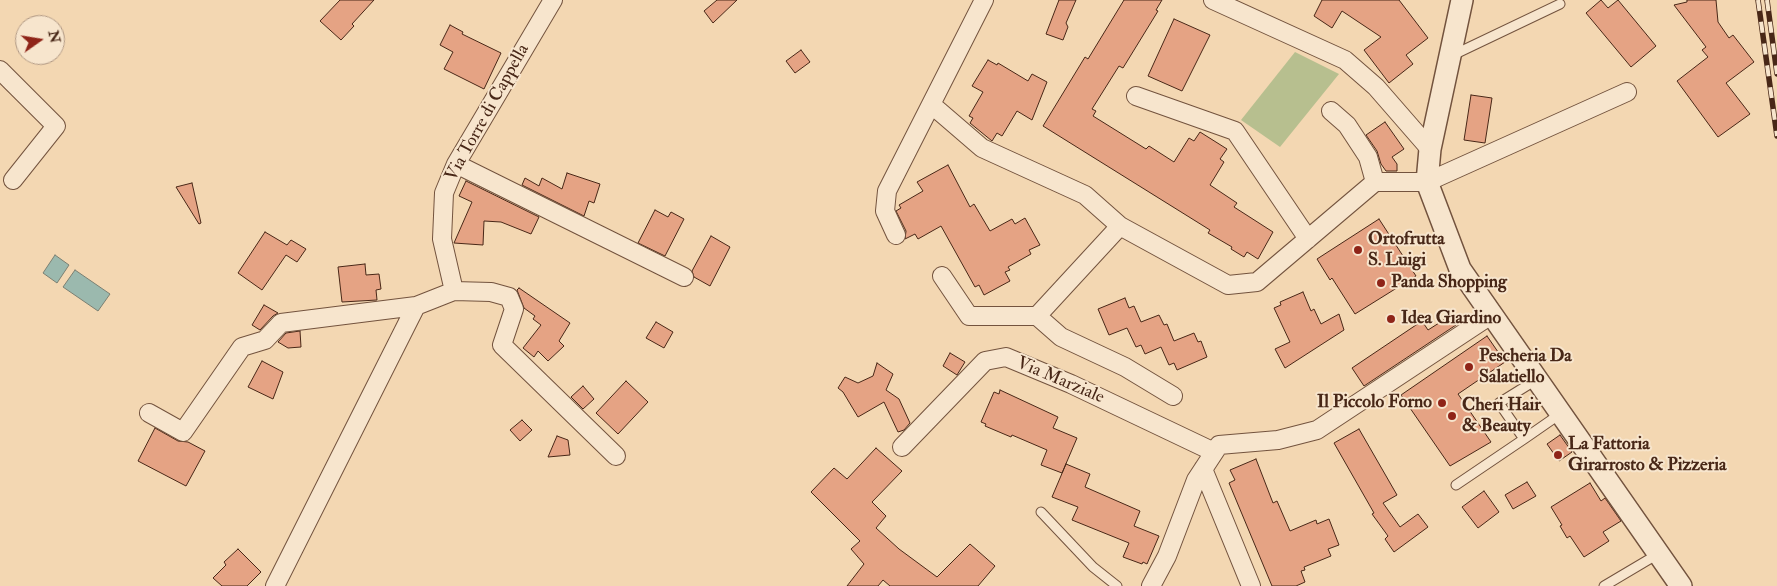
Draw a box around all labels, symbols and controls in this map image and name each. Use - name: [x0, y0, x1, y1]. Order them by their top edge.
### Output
- north arrow: [15, 15, 65, 65]
- text: N: [44, 29, 64, 45]
- street label: Via Torre di Cappella: [441, 41, 535, 185]
- place label: Ortofrutta S. Luigi: [1368, 229, 1445, 272]
- marker: Ortofrutta S. Luigi: [1352, 244, 1364, 256]
- place label: Panda Shopping: [1391, 272, 1507, 294]
- marker: Panda Shopping: [1375, 277, 1387, 289]
- place label: Idea Giardino: [1401, 308, 1501, 330]
- marker: Idea Giardino: [1385, 313, 1397, 325]
- place label: Pescheria Da Salatiello: [1479, 346, 1572, 388]
- street label: Via Marziale: [1013, 353, 1107, 409]
- marker: Pescheria Da Salatiello: [1463, 361, 1475, 373]
- place label: Il Piccolo Forno: [1317, 392, 1432, 414]
- place label: Cheri Hair & Beauty: [1462, 395, 1541, 438]
- marker: Il Piccolo Forno: [1436, 397, 1448, 409]
- marker: Cheri Hair & Beauty: [1446, 410, 1458, 422]
- place label: La Fattoria Girarrosto & Pizzeria: [1568, 434, 1726, 476]
- marker: La Fattoria Girarrosto & Pizzeria: [1552, 449, 1564, 461]

